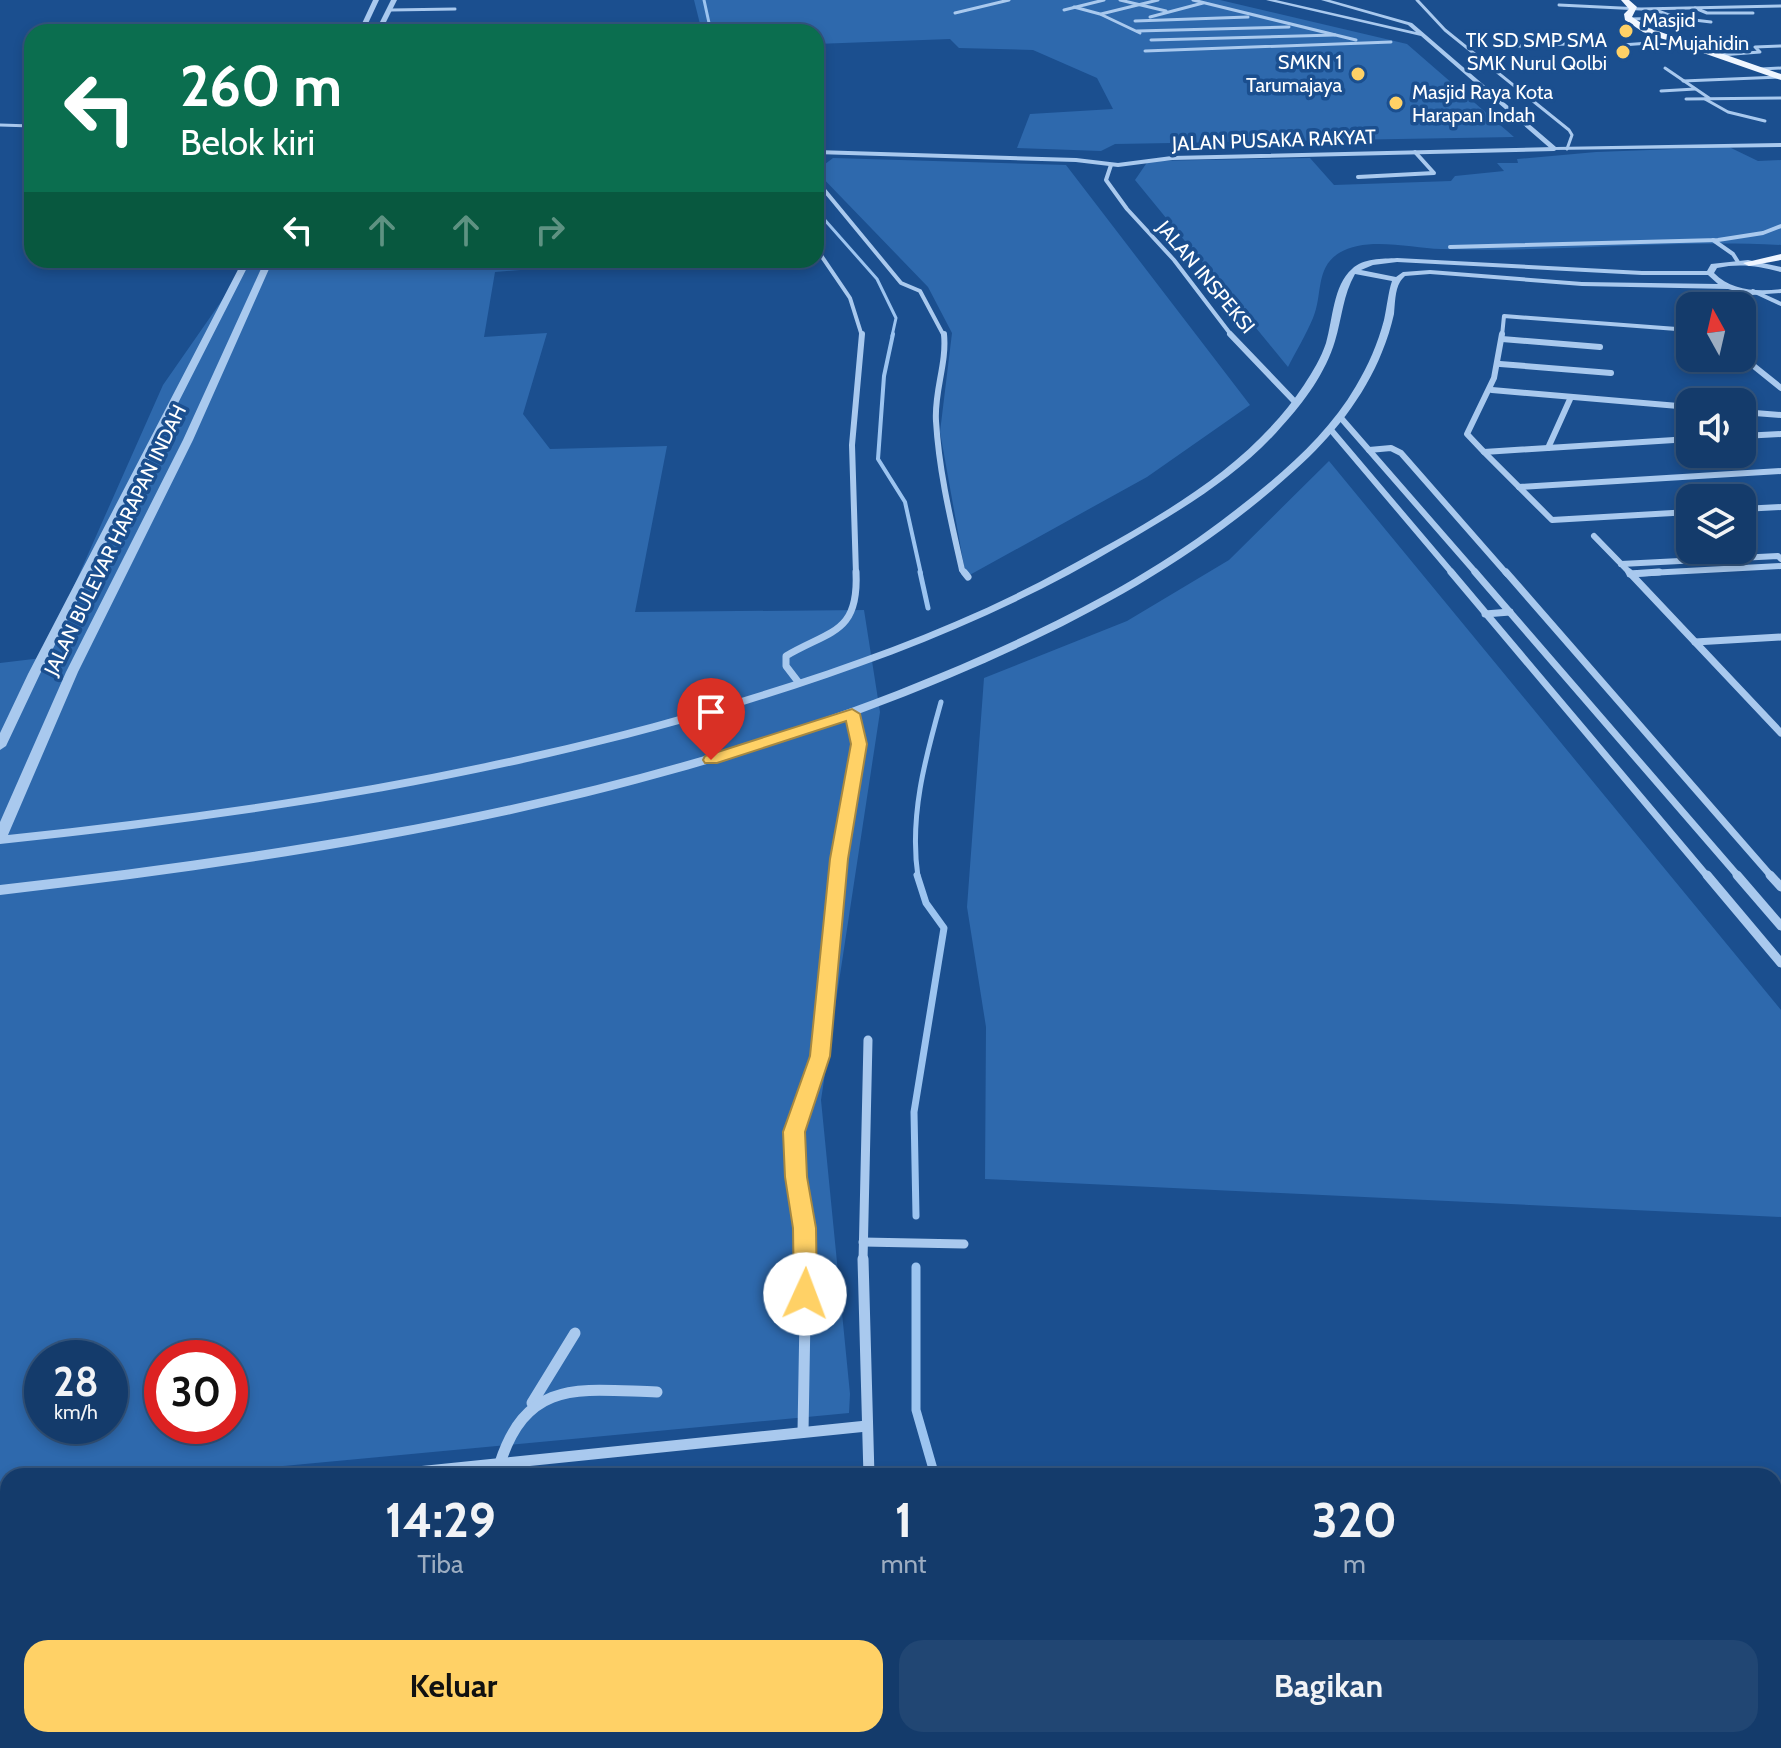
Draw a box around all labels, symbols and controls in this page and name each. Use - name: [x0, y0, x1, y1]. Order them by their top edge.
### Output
- place label: Masjid Al-Mujahidin: [1642, 8, 1749, 55]
- marker: Masjid Al-Mujahidin: [1617, 22, 1635, 40]
- place label: TK SD SMP SMA SMK Nurul Qolbi: [1466, 28, 1608, 75]
- marker: TK SD SMP SMA SMK Nurul Qolbi: [1614, 43, 1632, 61]
- place label: SMKN 1 Tarumajaya: [1246, 50, 1342, 97]
- text: 260 m: [180, 52, 342, 120]
- icon: left: [48, 56, 152, 160]
- marker: SMKN 1 Tarumajaya: [1349, 65, 1367, 83]
- place label: Masjid Raya Kota Harapan Indah: [1412, 80, 1554, 127]
- marker: Masjid Raya Kota Harapan Indah: [1387, 94, 1405, 112]
- text: Belok kiri: [180, 120, 315, 164]
- street label: JALAN PUSAKA RAKYAT: [1171, 124, 1377, 156]
- icon: left: [276, 208, 320, 252]
- icon: ahead: [360, 208, 404, 252]
- icon: ahead: [444, 208, 488, 252]
- icon: right: [528, 208, 572, 252]
- street label: JALAN INSPEKSI: [1151, 215, 1260, 338]
- north arrow: [1676, 292, 1756, 372]
- map controls: [1676, 292, 1756, 564]
- button: sound: [1676, 388, 1756, 468]
- street label: JALAN BULEVAR HARAPAN INDAH: [38, 401, 191, 680]
- button: layers: [1676, 484, 1756, 564]
- pin: [677, 678, 745, 760]
- icon: arrive: [689, 690, 733, 734]
- position arrow: [763, 1252, 847, 1336]
- speed limit sign: 30: [144, 1340, 248, 1444]
- text: 28: [53, 1357, 99, 1406]
- text: km/h: [54, 1400, 98, 1424]
- text: 14:29: [385, 1491, 496, 1549]
- text: 1: [895, 1491, 913, 1549]
- text: 320: [1312, 1491, 1397, 1549]
- text: Tiba: [417, 1548, 463, 1580]
- text: mnt: [881, 1548, 927, 1580]
- text: m: [1343, 1548, 1366, 1580]
- button: Keluar: [24, 1640, 883, 1732]
- button: Bagikan: [899, 1640, 1758, 1732]

